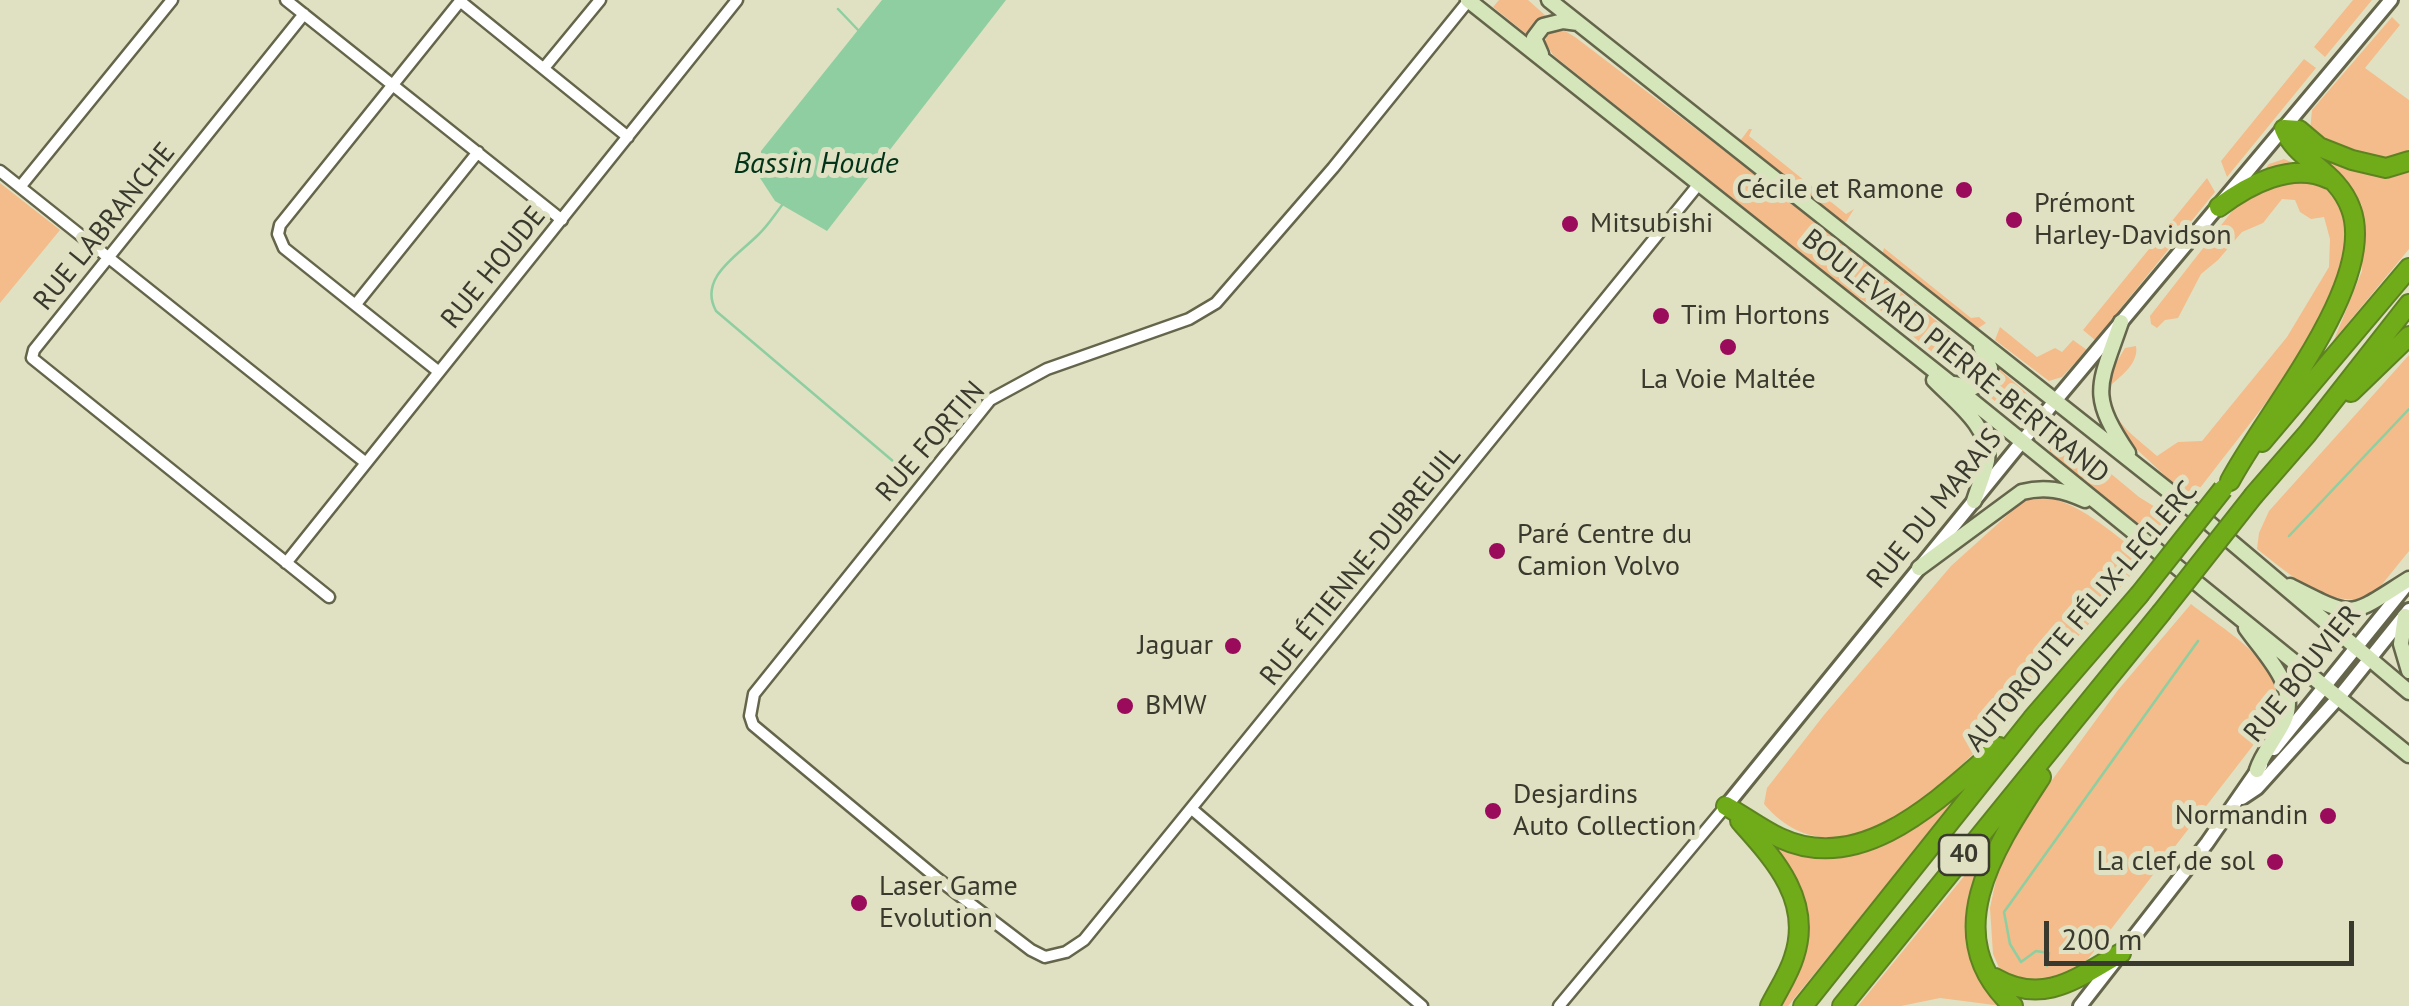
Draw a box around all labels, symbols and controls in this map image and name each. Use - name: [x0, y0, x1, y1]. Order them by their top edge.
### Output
- street label: RUE LABRANCHE: [27, 136, 183, 318]
- water label: Bassin Houde: [733, 146, 899, 182]
- place label: Cécile et Ramone: [1736, 173, 1944, 207]
- marker: Cécile et Ramone: [1953, 179, 1975, 201]
- place label: Prémont Harley-Davidson: [2034, 187, 2232, 253]
- street label: RUE HOUDE: [435, 200, 553, 336]
- place label: Mitsubishi: [1590, 207, 1713, 241]
- marker: Prémont Harley-Davidson: [2003, 209, 2025, 231]
- marker: Mitsubishi: [1559, 213, 1581, 235]
- street label: BOULEVARD PIERRE-BERTRAND: [1795, 223, 2115, 491]
- place label: Tim Hortons: [1681, 299, 1830, 333]
- marker: Tim Hortons: [1650, 305, 1672, 327]
- marker: La Voie Maltée: [1717, 336, 1739, 358]
- place label: La Voie Maltée: [1640, 363, 1816, 397]
- street label: RUE FORTIN: [870, 375, 992, 509]
- street label: RUE DU MARAIS: [1860, 423, 2010, 595]
- street label: RUE ÉTIENNE-DUBREUIL: [1254, 439, 1468, 693]
- street label: AUTOROUTE FÉLIX-LECLERC: [1959, 475, 2205, 759]
- place label: Paré Centre du Camion Volvo: [1517, 518, 1692, 584]
- marker: Paré Centre du Camion Volvo: [1486, 540, 1508, 562]
- street label: RUE BOUVIER: [2237, 599, 2369, 749]
- place label: Jaguar: [1137, 629, 1213, 663]
- marker: Jaguar: [1222, 635, 1244, 657]
- place label: BMW: [1145, 689, 1207, 723]
- marker: BMW: [1114, 695, 1136, 717]
- place label: Desjardins Auto Collection: [1513, 778, 1696, 844]
- place label: Normandin: [2175, 799, 2308, 833]
- marker: Desjardins Auto Collection: [1482, 800, 1504, 822]
- marker: Normandin: [2317, 805, 2339, 827]
- road number: 40: [1939, 835, 1989, 875]
- place label: La clef de sol: [2097, 845, 2255, 879]
- marker: La clef de sol: [2264, 851, 2286, 873]
- place label: Laser Game Evolution: [879, 870, 1018, 936]
- marker: Laser Game Evolution: [848, 892, 870, 914]
- scale bar: [2049, 901, 2359, 963]
- text: 200 m: [2061, 919, 2142, 958]

